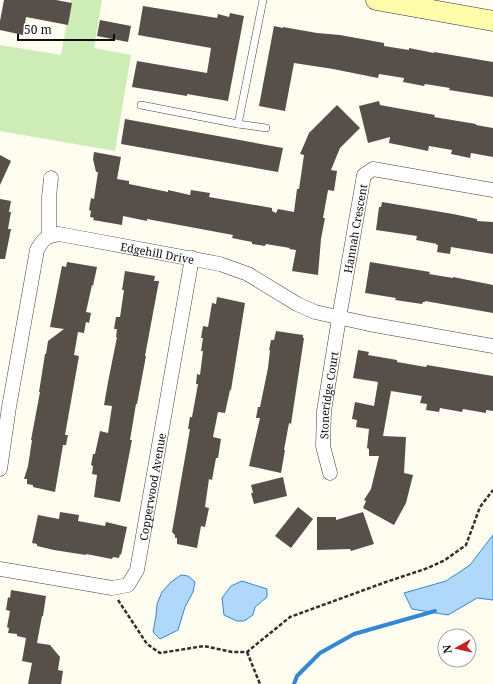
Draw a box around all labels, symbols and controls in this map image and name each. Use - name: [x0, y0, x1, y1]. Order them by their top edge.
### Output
- scale bar: [18, 16, 114, 42]
- text: 50 m: [24, 21, 52, 38]
- street label: Hannah Crescent: [339, 183, 370, 274]
- street label: Edgehill Drive: [119, 238, 196, 267]
- street label: Stoneridge Court: [316, 350, 341, 439]
- street label: Copperwood Avenue: [135, 432, 169, 542]
- north arrow: [437, 628, 477, 668]
- text: N: [439, 644, 455, 655]

